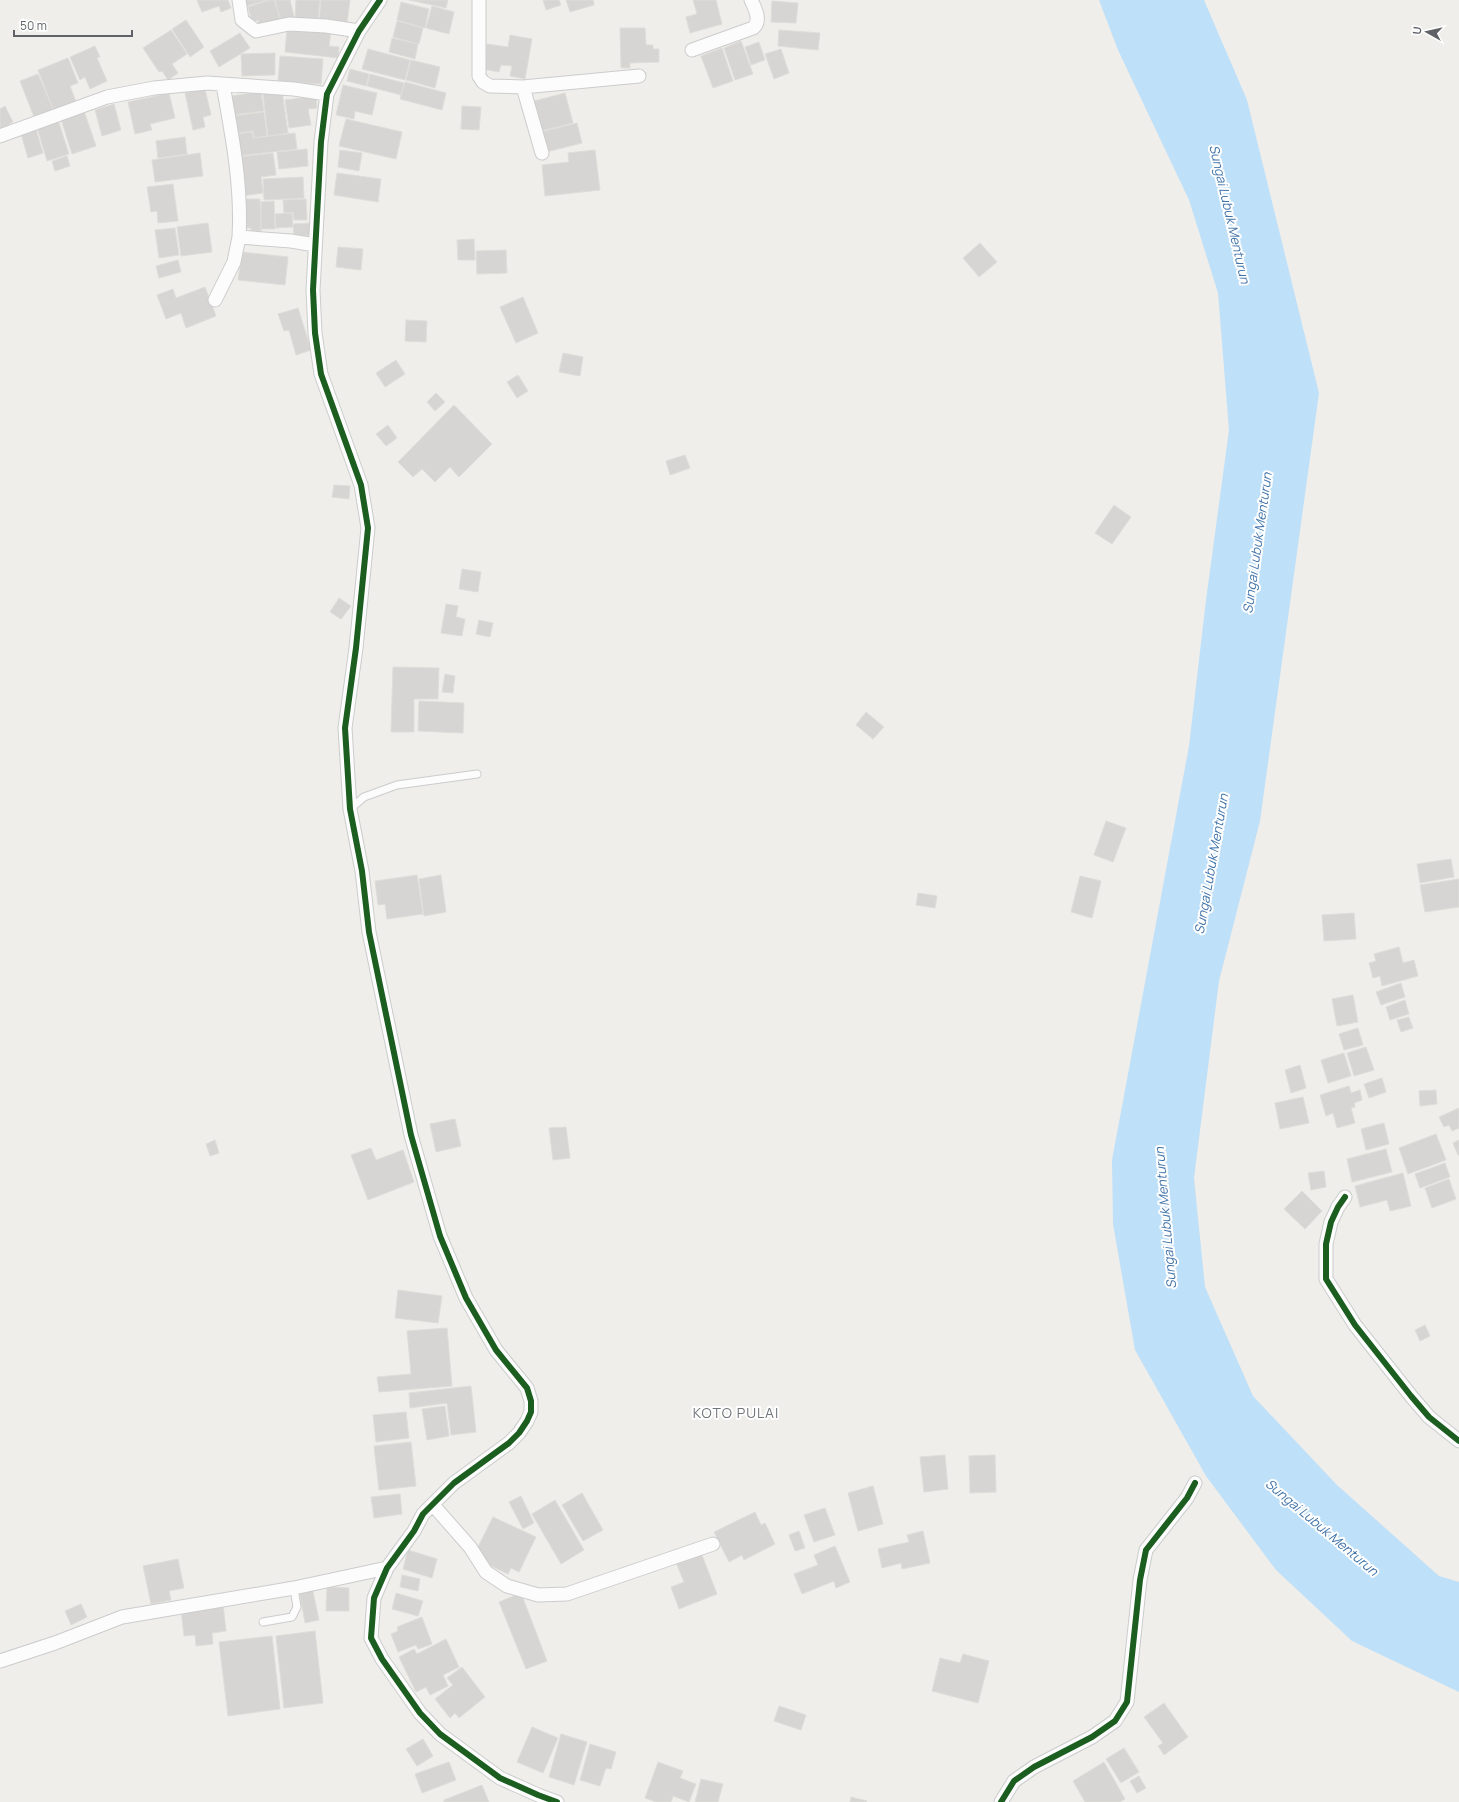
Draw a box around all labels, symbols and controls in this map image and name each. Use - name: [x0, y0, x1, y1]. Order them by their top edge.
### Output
- scale bar: [14, 12, 132, 38]
- north arrow: [1407, 12, 1447, 52]
- text: 50 m: [20, 17, 47, 34]
- text: U: [1409, 25, 1425, 36]
- water label: Sungai Lubuk Menturun: [1205, 143, 1255, 286]
- water label: Sungai Lubuk Menturun: [1238, 470, 1276, 615]
- water label: Sungai Lubuk Menturun: [1190, 791, 1232, 935]
- water label: Sungai Lubuk Menturun: [1150, 1145, 1180, 1289]
- district label: KOTO PULAI: [693, 1403, 779, 1422]
- water label: Sungai Lubuk Menturun: [1262, 1474, 1383, 1580]

